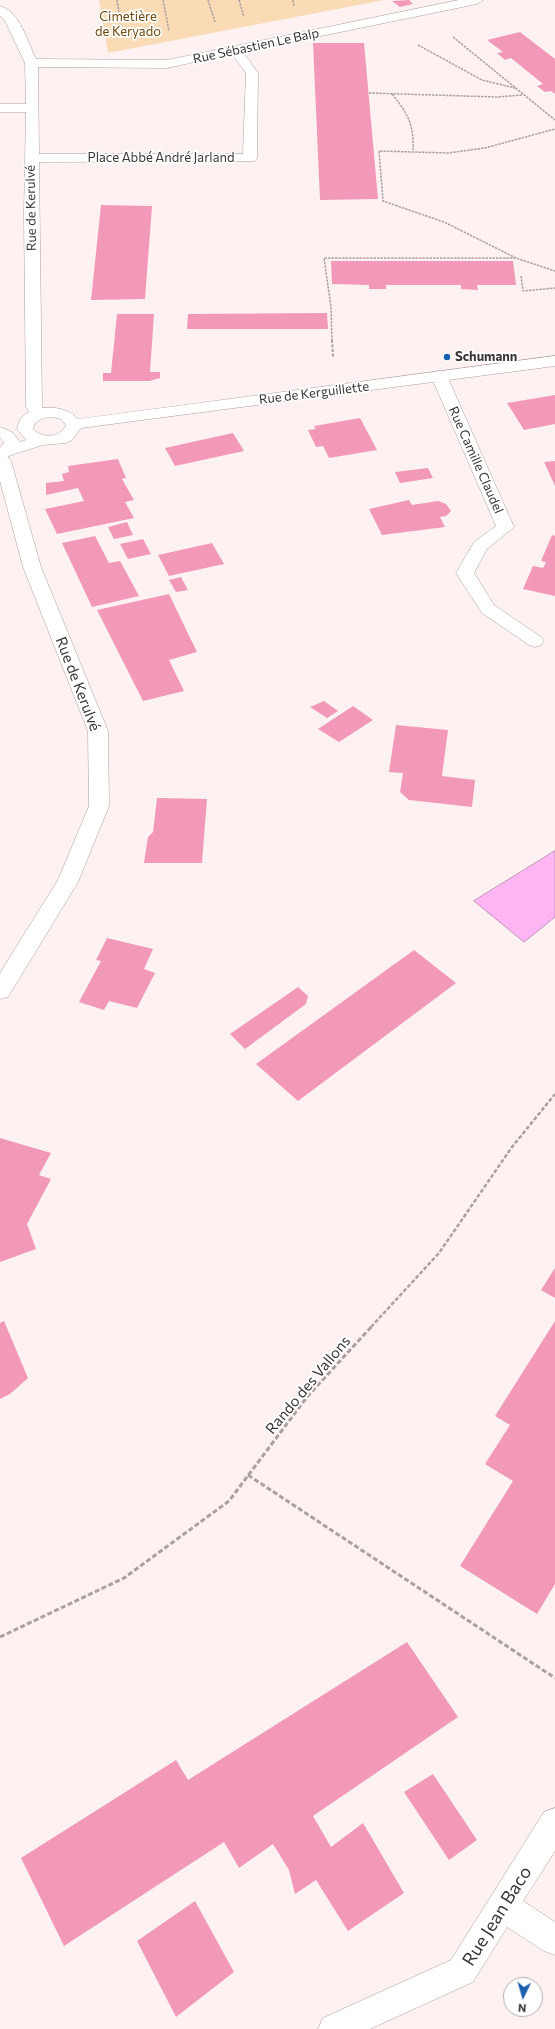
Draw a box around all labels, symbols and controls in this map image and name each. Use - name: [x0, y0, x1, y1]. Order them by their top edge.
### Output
- park label: Cimetière de Keryado: [95, 9, 161, 40]
- street label: Rue Sébastien Le Balp: [192, 25, 320, 67]
- street label: Place Abbé André Jarland: [88, 150, 234, 166]
- street label: Rue de Kerulvé: [22, 165, 40, 251]
- place label: Schumann: [455, 349, 517, 365]
- marker: Schumann: [442, 352, 452, 362]
- street label: Rue de Kerguillette: [258, 379, 370, 407]
- street label: Rue Camille Claudel: [445, 404, 507, 516]
- street label: Rue de Kerulvé: [52, 634, 104, 734]
- street label: Rando des Vallons: [262, 1332, 354, 1438]
- street label: Rue Jean Baco: [458, 1862, 536, 1970]
- north arrow: [503, 1977, 543, 2017]
- text: N: [517, 2002, 527, 2015]

